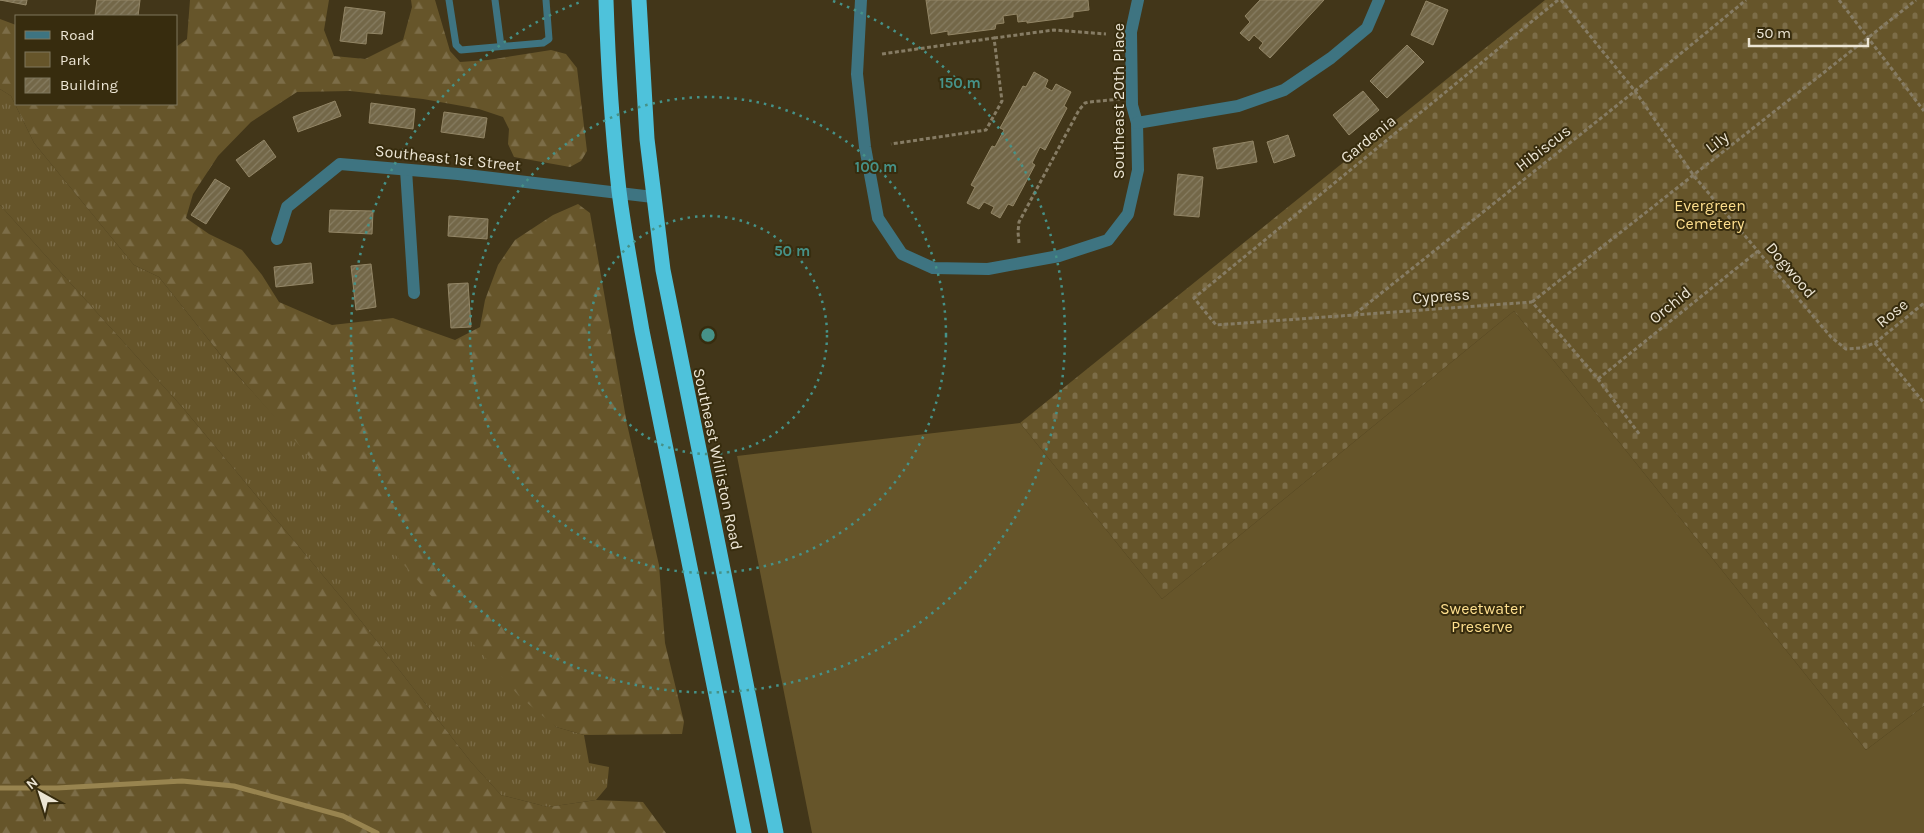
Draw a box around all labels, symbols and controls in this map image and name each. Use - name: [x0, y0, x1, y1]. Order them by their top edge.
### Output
- legend: [15, 15, 178, 105]
- scale bar: [1749, 15, 1868, 47]
- street label: Southeast 20th Place: [1109, 23, 1128, 179]
- text: 50 m: [1756, 24, 1791, 42]
- text: Road: [60, 26, 95, 44]
- text: Park: [60, 51, 90, 69]
- text: 150 m: [939, 74, 981, 92]
- text: Building: [60, 76, 118, 94]
- street label: Gardenia: [1336, 111, 1400, 167]
- street label: Hibiscus: [1512, 121, 1574, 175]
- street label: Lily: [1702, 127, 1733, 157]
- street label: Southeast 1st Street: [374, 141, 522, 175]
- text: 100 m: [855, 158, 897, 176]
- park label: Evergreen Cemetery: [1674, 196, 1746, 233]
- street label: Dogwood: [1762, 238, 1820, 302]
- text: 50 m: [774, 242, 810, 260]
- street label: Orchid: [1645, 282, 1695, 328]
- street label: Cypress: [1412, 285, 1470, 307]
- street label: Rose: [1872, 295, 1912, 331]
- centre of rings: [699, 326, 717, 344]
- street label: Southeast Williston Road: [689, 366, 747, 552]
- park label: Sweetwater Preserve: [1440, 599, 1524, 636]
- north arrow: [15, 768, 65, 818]
- text: N: [23, 774, 41, 793]

